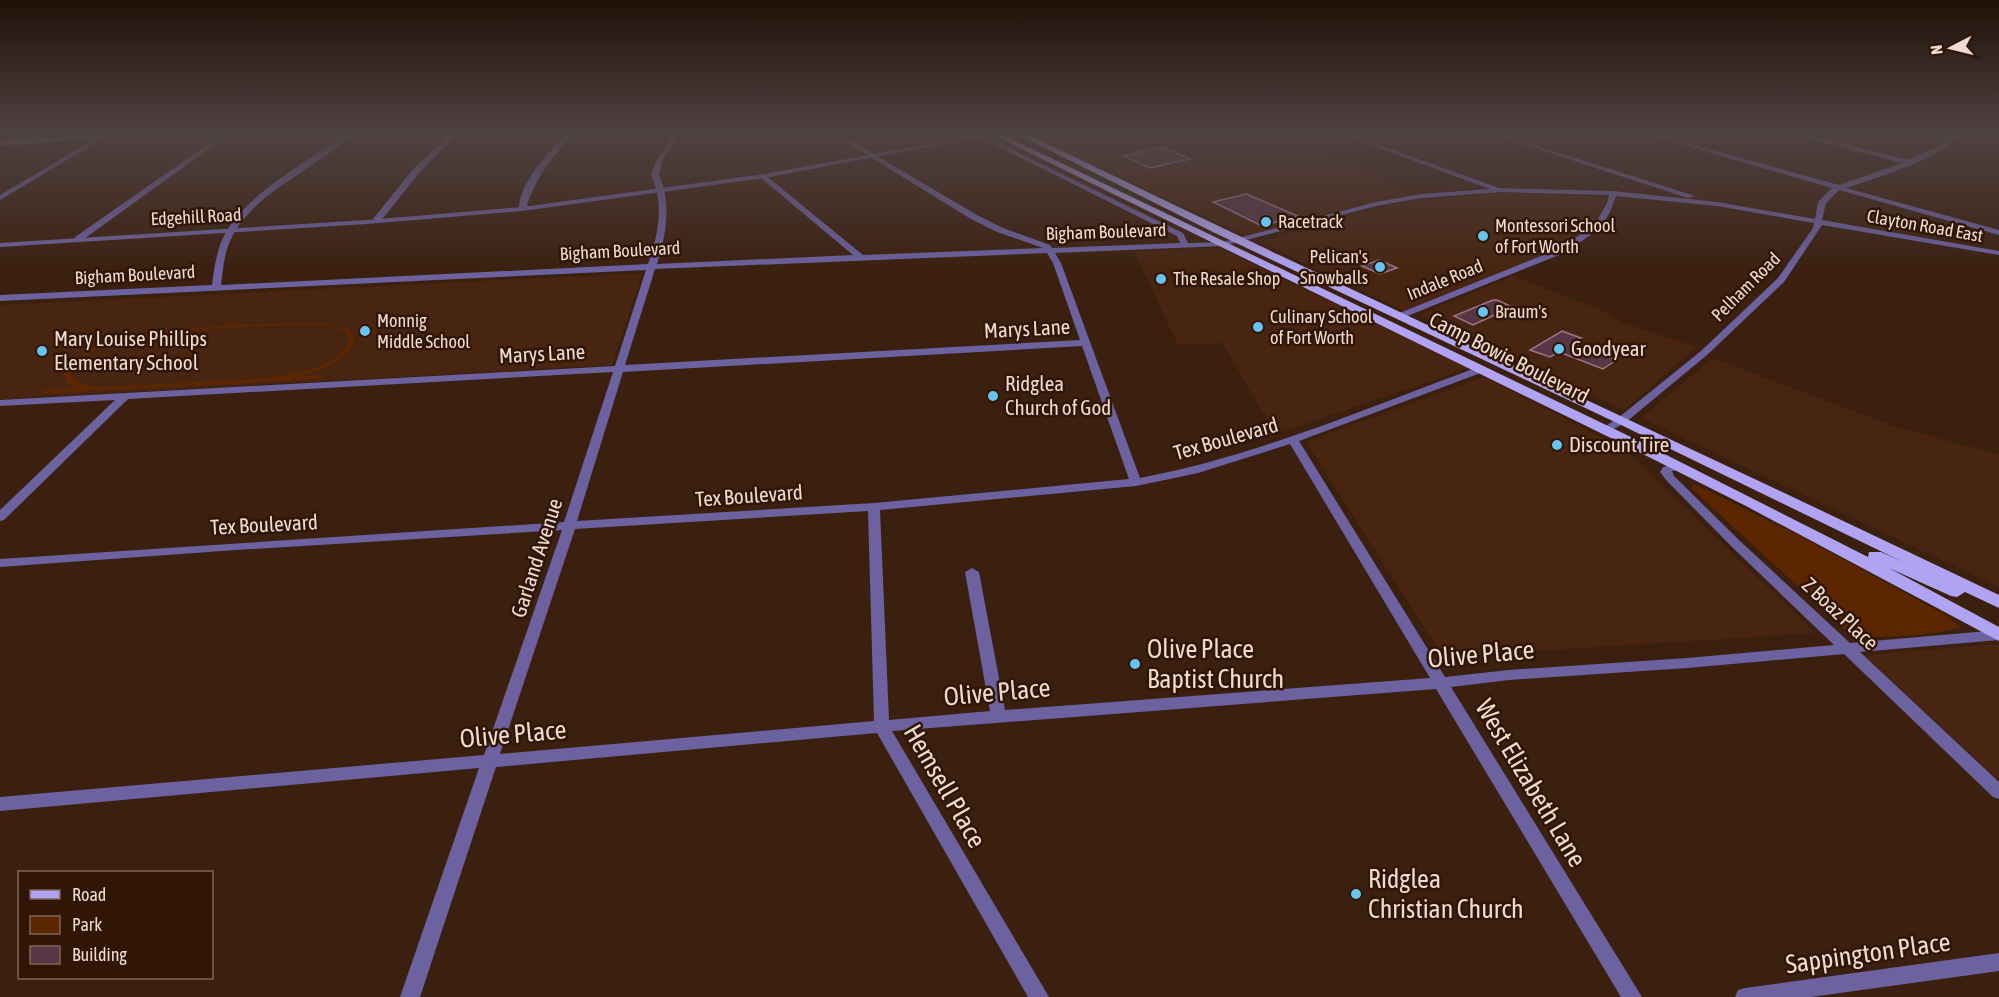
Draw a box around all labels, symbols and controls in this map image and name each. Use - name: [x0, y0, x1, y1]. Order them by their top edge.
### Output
- north arrow: [1921, 18, 1981, 78]
- text: N: [1927, 44, 1946, 56]
- street label: Edgehill Road: [150, 204, 242, 229]
- street label: Clayton Road East: [1865, 205, 1985, 246]
- place label: Racetrack: [1278, 211, 1343, 232]
- marker: Racetrack: [1259, 215, 1273, 229]
- place label: Montessori School of Fort Worth: [1495, 215, 1615, 257]
- street label: Bigham Boulevard: [1045, 219, 1167, 244]
- marker: Montessori School of Fort Worth: [1476, 229, 1490, 243]
- street label: Bigham Boulevard: [559, 237, 681, 264]
- place label: Pelican's Snowballs: [1300, 246, 1368, 288]
- street label: Pelham Road: [1707, 248, 1784, 325]
- street label: Indale Road: [1404, 255, 1486, 304]
- marker: Pelican's Snowballs: [1373, 260, 1387, 274]
- street label: Bigham Boulevard: [74, 261, 196, 288]
- place label: The Resale Shop: [1173, 268, 1280, 289]
- marker: The Resale Shop: [1154, 272, 1168, 286]
- place label: Braum's: [1495, 301, 1547, 322]
- marker: Braum's: [1476, 305, 1490, 319]
- place label: Culinary School of Fort Worth: [1270, 306, 1373, 348]
- street label: Camp Bowie Boulevard: [1426, 307, 1593, 408]
- place label: Monnig Middle School: [377, 310, 470, 352]
- street label: Marys Lane: [983, 314, 1071, 342]
- marker: Culinary School of Fort Worth: [1251, 320, 1265, 334]
- marker: Monnig Middle School: [358, 324, 372, 338]
- place label: Mary Louise Phillips Elementary School: [54, 326, 207, 374]
- place label: Goodyear: [1571, 336, 1647, 360]
- street label: Marys Lane: [498, 339, 586, 367]
- marker: Goodyear: [1552, 342, 1566, 356]
- marker: Mary Louise Phillips Elementary School: [35, 344, 49, 358]
- place label: Ridglea Church of God: [1005, 371, 1111, 419]
- marker: Ridglea Church of God: [986, 389, 1000, 403]
- street label: Tex Boulevard: [1171, 412, 1281, 464]
- place label: Discount Tire: [1569, 432, 1669, 456]
- marker: Discount Tire: [1550, 438, 1564, 452]
- street label: Tex Boulevard: [694, 479, 803, 511]
- street label: Garland Avenue: [506, 495, 567, 620]
- street label: Tex Boulevard: [210, 509, 318, 539]
- street label: Z Boaz Place: [1798, 572, 1884, 655]
- place label: Olive Place Baptist Church: [1147, 634, 1284, 694]
- street label: Olive Place: [1426, 634, 1536, 674]
- marker: Olive Place Baptist Church: [1128, 657, 1142, 671]
- street label: Olive Place: [942, 672, 1052, 712]
- street label: West Elizabeth Lane: [1469, 694, 1593, 872]
- street label: Olive Place: [458, 714, 568, 754]
- street label: Hemsell Place: [898, 719, 992, 853]
- place label: Ridglea Christian Church: [1368, 864, 1524, 924]
- legend: [18, 871, 213, 979]
- text: Road: [72, 884, 106, 905]
- marker: Ridglea Christian Church: [1349, 887, 1363, 901]
- text: Park: [72, 914, 102, 935]
- street label: Sappington Place: [1784, 927, 1952, 979]
- text: Building: [72, 944, 127, 965]

